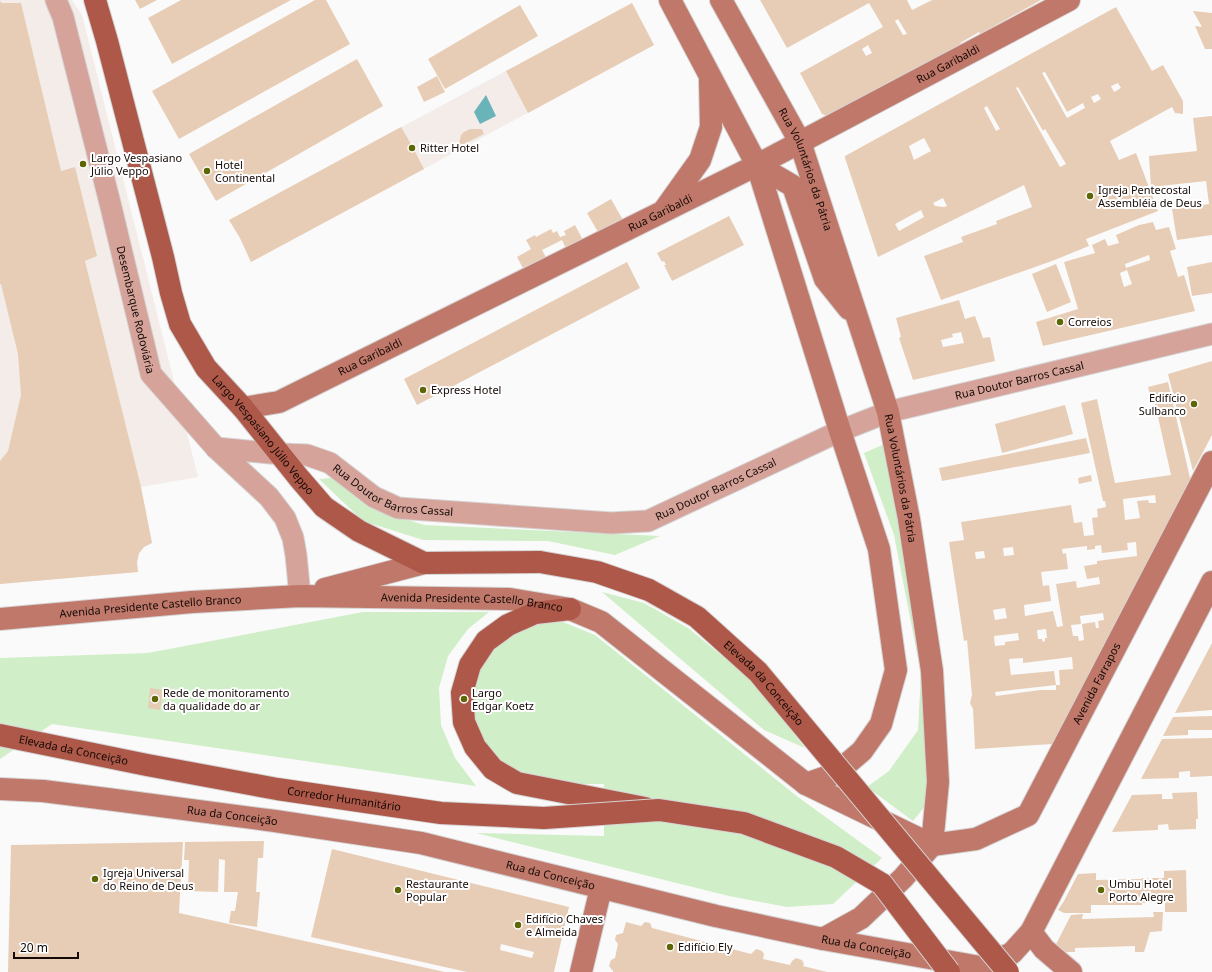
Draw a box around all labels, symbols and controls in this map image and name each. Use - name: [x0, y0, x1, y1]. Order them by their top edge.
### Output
- street label: Rua Garibaldi: [913, 41, 982, 87]
- street label: Rua Voluntários da Pátria: [775, 105, 836, 232]
- place label: Ritter Hotel: [420, 140, 479, 155]
- marker: Ritter Hotel: [407, 143, 417, 153]
- place label: Largo Vespasiano Júlio Veppo: [90, 150, 183, 178]
- place label: Hotel Continental: [215, 157, 275, 185]
- marker: Largo Vespasiano Júlio Veppo: [78, 159, 88, 169]
- marker: Hotel Continental: [202, 166, 212, 176]
- place label: Igreja Pentecostal Assembléia de Deus: [1098, 182, 1202, 210]
- street label: Rua Garibaldi: [625, 190, 695, 235]
- marker: Igreja Pentecostal Assembléia de Deus: [1085, 191, 1095, 201]
- street label: Desembarque Rodoviária: [114, 244, 159, 375]
- place label: Correios: [1068, 314, 1111, 329]
- marker: Correios: [1055, 317, 1065, 327]
- street label: Rua Garibaldi: [335, 334, 404, 379]
- street label: Rua Doutor Barros Cassal: [953, 357, 1085, 403]
- street label: Largo Vespasiano Júlio Veppo: [209, 371, 318, 498]
- place label: Express Hotel: [431, 382, 501, 397]
- marker: Express Hotel: [418, 385, 428, 395]
- place label: Edifício Sulbanco: [1139, 390, 1186, 418]
- marker: Edifício Sulbanco: [1189, 399, 1199, 409]
- street label: Rua Voluntários da Pátria: [882, 413, 920, 544]
- street label: Rua Doutor Barros Cassal: [653, 454, 778, 524]
- street label: Rua Doutor Barros Cassal: [330, 460, 454, 519]
- street label: Avenida Presidente Castello Branco: [381, 589, 564, 615]
- street label: Avenida Presidente Castello Branco: [59, 591, 242, 621]
- street label: Elevada da Conceição: [721, 637, 808, 729]
- street label: Avenida Farrapos: [1069, 640, 1124, 727]
- place label: Rede de monitoramento da qualidade do ar: [163, 685, 290, 713]
- place label: Largo Edgar Koetz: [472, 685, 534, 713]
- marker: Rede de monitoramento da qualidade do ar: [150, 694, 160, 704]
- marker: Largo Edgar Koetz: [459, 694, 469, 704]
- street label: Elevada da Conceição: [18, 731, 130, 768]
- street label: Corredor Humanitário: [286, 783, 402, 814]
- street label: Rua da Conceição: [186, 802, 279, 828]
- street label: Rua da Conceição: [504, 856, 597, 893]
- place label: Igreja Universal do Reino de Deus: [103, 865, 194, 893]
- marker: Igreja Universal do Reino de Deus: [90, 874, 100, 884]
- place label: Restaurante Popular: [406, 876, 469, 904]
- place label: Umbu Hotel Porto Alegre: [1109, 876, 1174, 904]
- marker: Restaurante Popular: [393, 885, 403, 895]
- marker: Umbu Hotel Porto Alegre: [1096, 885, 1106, 895]
- place label: Edifício Chaves e Almeida: [526, 911, 603, 939]
- marker: Edifício Chaves e Almeida: [513, 920, 523, 930]
- street label: Rua da Conceição: [820, 931, 913, 962]
- scale bar: [14, 934, 78, 960]
- text: 20 m: [20, 939, 48, 956]
- place label: Edifício Ely: [678, 939, 733, 954]
- marker: Edifício Ely: [665, 942, 675, 952]

